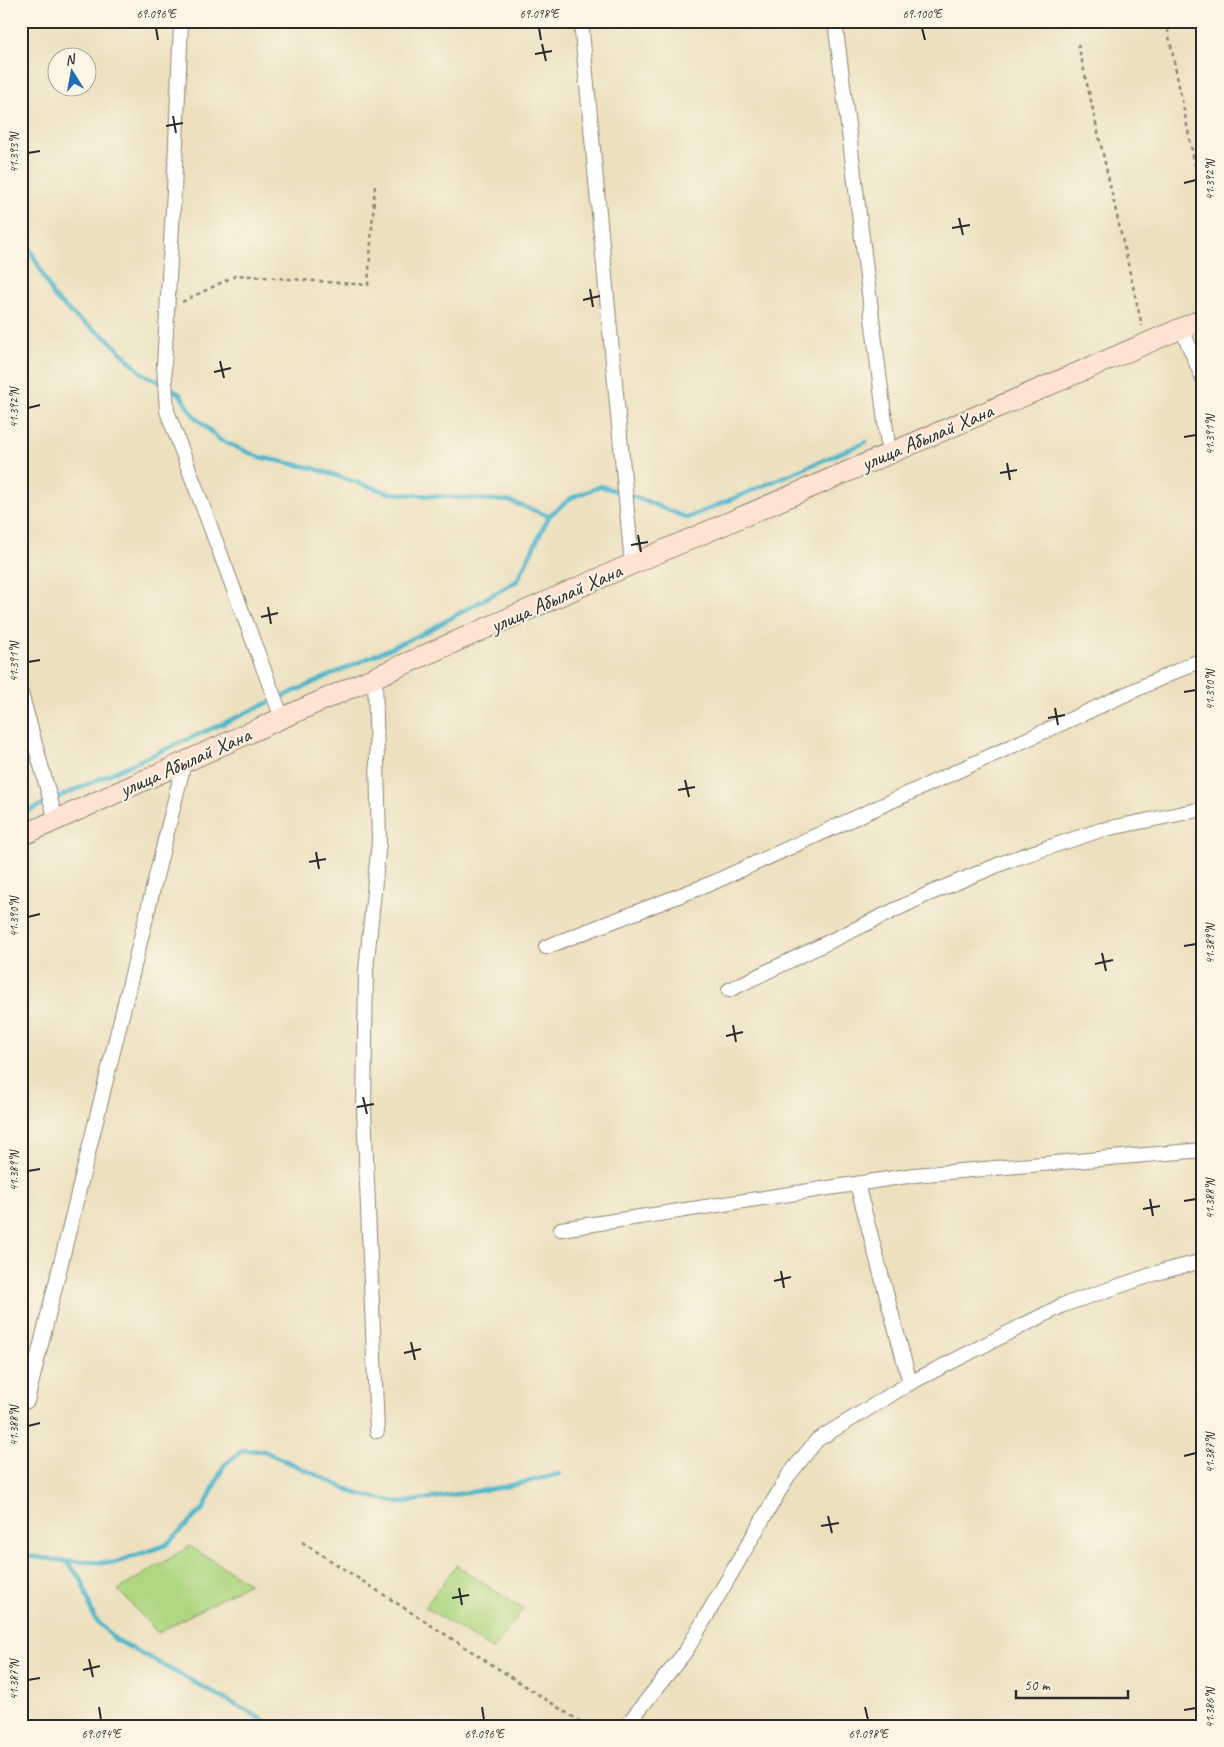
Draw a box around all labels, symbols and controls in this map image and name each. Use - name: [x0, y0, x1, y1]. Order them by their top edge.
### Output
- text: 69.096°E: [136, 6, 177, 22]
- text: 69.098°E: [519, 6, 560, 22]
- text: 69.100°E: [902, 6, 943, 22]
- north arrow: [48, 48, 98, 98]
- text: N: [64, 50, 78, 69]
- text: 41.393°N: [6, 131, 22, 173]
- text: 41.392°N: [1202, 158, 1218, 200]
- text: 41.392°N: [6, 386, 22, 428]
- street label: улица Абылай Хана: [855, 397, 998, 477]
- text: 41.391°N: [1202, 413, 1218, 455]
- street label: улица Абылай Хана: [485, 557, 627, 639]
- text: 41.391°N: [6, 640, 22, 682]
- text: 41.390°N: [1202, 668, 1218, 710]
- street label: улица Абылай Хана: [114, 721, 256, 803]
- text: 41.390°N: [6, 895, 22, 937]
- text: 41.389°N: [1202, 922, 1218, 964]
- text: 41.389°N: [6, 1149, 22, 1191]
- text: 41.388°N: [1202, 1177, 1218, 1219]
- text: 41.388°N: [6, 1404, 22, 1446]
- text: 41.387°N: [1202, 1431, 1218, 1473]
- text: 41.387°N: [6, 1658, 22, 1700]
- scale bar: [1016, 1667, 1129, 1699]
- text: 50 m: [1024, 1676, 1051, 1695]
- text: 41.386°N: [1202, 1686, 1218, 1728]
- text: 69.094°E: [81, 1726, 122, 1742]
- text: 69.096°E: [464, 1726, 505, 1742]
- text: 69.098°E: [848, 1726, 889, 1742]

